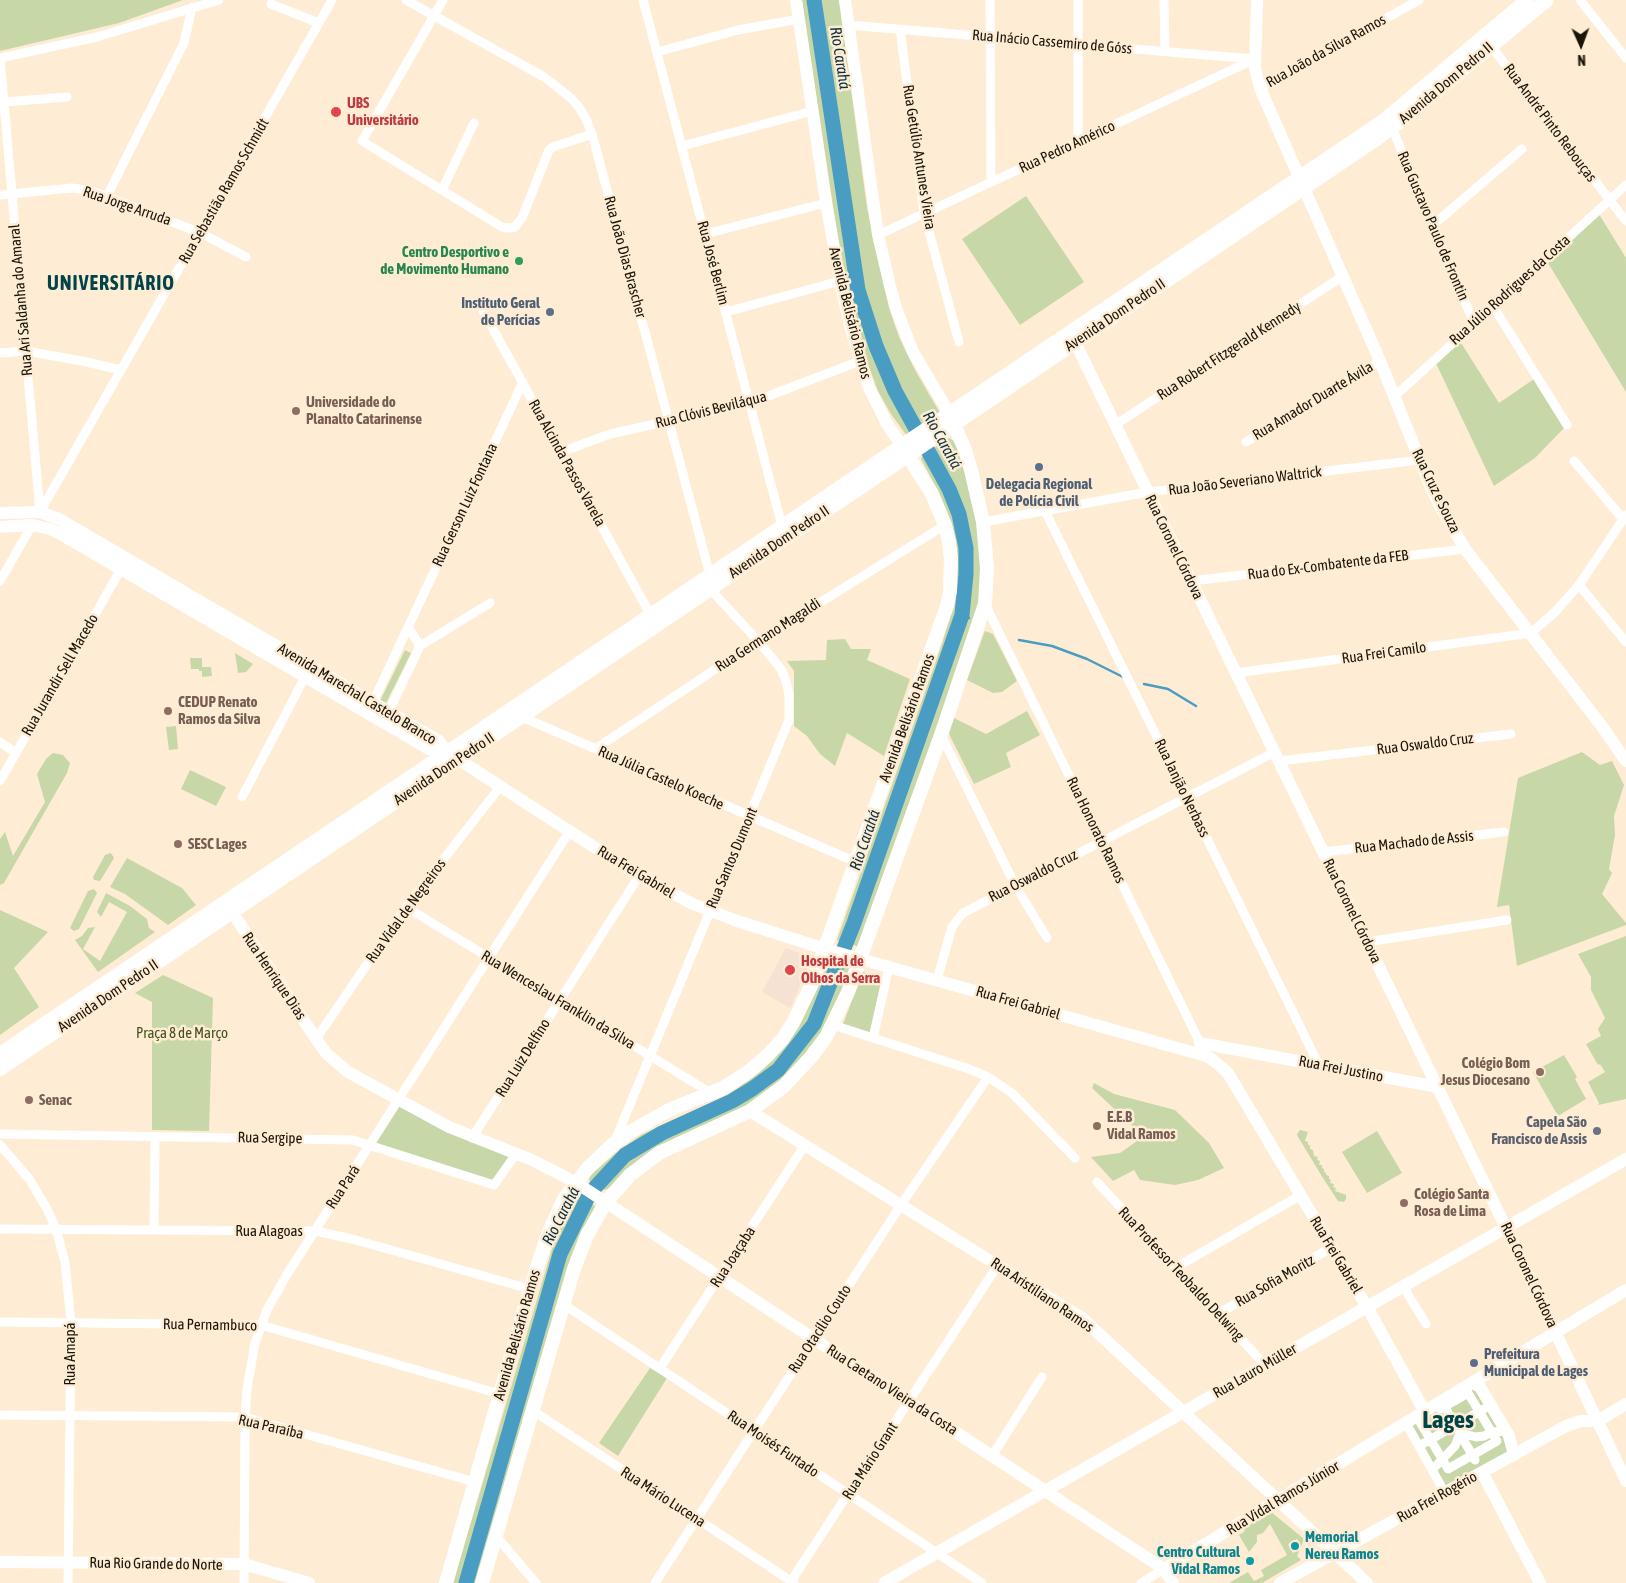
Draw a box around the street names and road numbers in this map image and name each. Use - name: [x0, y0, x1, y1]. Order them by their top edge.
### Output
- street label: Rua João da Silva Ramos: [1263, 11, 1389, 91]
- street label: Rua Inácio Cassemiro de Góss: [971, 26, 1133, 58]
- street label: Avenida Dom Pedro II: [1395, 38, 1497, 128]
- street label: Rua André Pinto Rebouças: [1500, 60, 1600, 186]
- street label: Rua Getúlio Antunes Vieira: [899, 83, 939, 231]
- street label: Rua Sebastião Ramos Schmidt: [175, 115, 273, 267]
- street label: Rua Pedro Américo: [1016, 117, 1118, 177]
- street label: Rua Gustavo Paulo de Frontin: [1393, 149, 1473, 303]
- street label: Rua Jorge Arruda: [81, 182, 173, 230]
- street label: Rua João Dias Brascher: [600, 194, 650, 320]
- street label: Rua José Berlim: [693, 219, 733, 307]
- street label: Rua Ari Saldanha do Amaral: [5, 223, 37, 377]
- street label: Rua Júlio Rodrigues da Costa: [1446, 231, 1574, 349]
- street label: Avenida Belisário Ramos: [825, 245, 875, 381]
- street label: Avenida Dom Pedro II: [1061, 275, 1169, 355]
- street label: Rua Robert Fitzgerald Kennedy: [1154, 298, 1304, 404]
- street label: Rua Amador Duarte Ávila: [1249, 358, 1377, 444]
- street label: Rua Clóvis Beviláqua: [654, 387, 768, 433]
- street label: Rua Alcinda Passos Varela: [525, 396, 609, 530]
- street label: Rua Gerson Luiz Fontana: [428, 440, 502, 570]
- street label: Rua Cruz e Souza: [1408, 446, 1464, 536]
- street label: Rua João Severiano Waltrick: [1167, 463, 1323, 499]
- street label: Rua Coronel Córdova: [1141, 492, 1207, 602]
- street label: Avenida Dom Pedro II: [725, 502, 833, 582]
- street label: Rua do Ex-Combatente da FEB: [1247, 546, 1409, 584]
- street label: Rua Germano Magaldi: [712, 594, 824, 676]
- street label: Rua Jurandir Sell Macedo: [18, 611, 102, 739]
- street label: Rua Frei Camilo: [1341, 638, 1427, 668]
- street label: Avenida Marechal Castelo Branco: [274, 639, 440, 749]
- street label: Avenida Belisário Ramos: [875, 651, 939, 785]
- street label: Avenida Dom Pedro II: [390, 729, 498, 809]
- street label: Rua Oswaldo Cruz: [1376, 729, 1474, 759]
- street label: Rua Janjão Nerbass: [1150, 736, 1214, 840]
- street label: Rua Júlia Castelo Koeche: [595, 742, 727, 814]
- street label: Rua Honorato Ramos: [1063, 774, 1129, 886]
- street label: Rua Santos Dumont: [703, 805, 761, 911]
- street label: Rua Machado de Assis: [1354, 827, 1474, 857]
- street label: Rua Frei Gabriel: [594, 842, 678, 902]
- street label: Rua Oswaldo Cruz: [985, 846, 1081, 906]
- street label: Rua Vidal de Negreiros: [362, 855, 450, 967]
- street label: Rua Coronel Córdova: [1319, 856, 1385, 966]
- street label: Rua Henrique Dias: [238, 929, 310, 1023]
- street label: Rua Wenceslau Franklin da Silva: [478, 947, 638, 1053]
- street label: Avenida Dom Pedro II: [54, 956, 162, 1036]
- street label: Rua Frei Gabriel: [974, 982, 1062, 1024]
- street label: Rua Luiz Delfino: [492, 1016, 554, 1100]
- street label: Rua Frei Justino: [1297, 1052, 1385, 1086]
- street label: Rua Sergipe: [238, 1128, 302, 1148]
- street label: Rua Pará: [322, 1162, 364, 1212]
- street label: Rua Professor Teobaldo Delwing: [1114, 1203, 1248, 1345]
- street label: Rua Frei Gabriel: [1306, 1213, 1366, 1297]
- street label: Rua Coronel Córdova: [1497, 1219, 1561, 1331]
- street label: Rua Alagoas: [235, 1222, 303, 1240]
- street label: Rua Joaçaba: [707, 1223, 759, 1291]
- street label: Rua Sofia Moritz: [1232, 1251, 1318, 1311]
- street label: Rua Aristiliano Ramos: [987, 1254, 1097, 1336]
- street label: Avenida Belisário Ramos: [490, 1268, 544, 1402]
- street label: Rua Otacílio Couto: [785, 1281, 855, 1377]
- street label: Rua Pernambuco: [163, 1315, 257, 1335]
- street label: Rua Amapá: [61, 1323, 79, 1385]
- street label: Rua Lauro Müller: [1210, 1340, 1300, 1402]
- street label: Rua Caetano Vieira da Costa: [823, 1341, 961, 1439]
- street label: Rua Moisés Furtado: [724, 1407, 822, 1481]
- street label: Rua Paraíba: [237, 1411, 305, 1443]
- street label: Rua Mário Grant: [838, 1419, 902, 1503]
- street label: Rua Vidal Ramos Júnior: [1223, 1457, 1343, 1539]
- street label: Rua Mário Lucena: [617, 1463, 709, 1531]
- street label: Rua Frei Rogério: [1394, 1468, 1480, 1526]
- street label: Rua Rio Grande do Norte: [89, 1554, 223, 1574]

